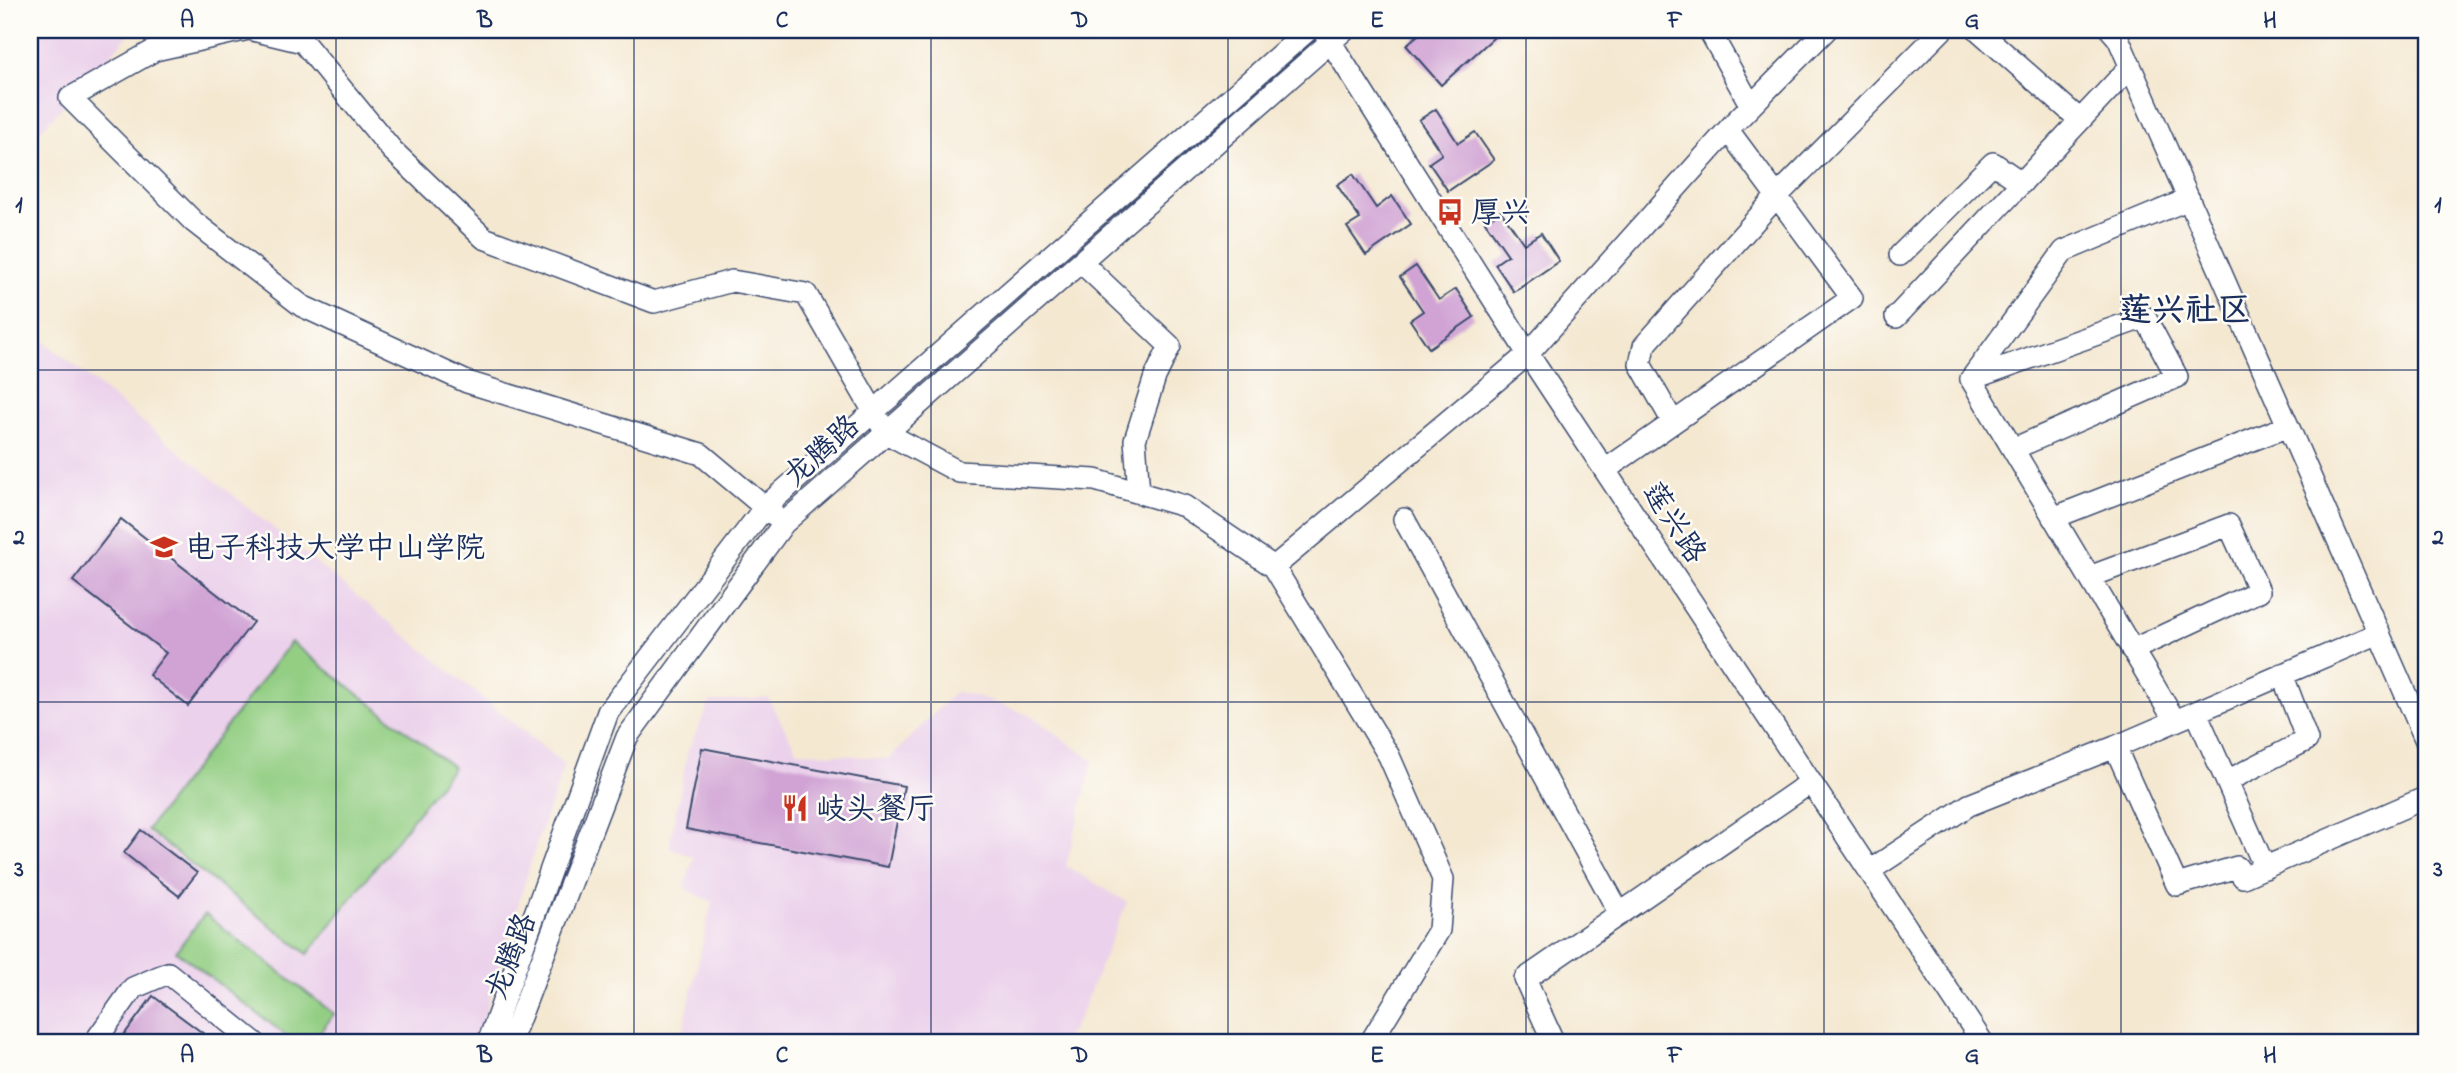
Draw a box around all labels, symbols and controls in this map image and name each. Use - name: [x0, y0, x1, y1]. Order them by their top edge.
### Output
- text: A: [180, 5, 194, 38]
- text: B: [476, 5, 493, 38]
- text: C: [776, 5, 789, 38]
- text: D: [1071, 5, 1088, 38]
- text: E: [1370, 5, 1384, 38]
- text: F: [1667, 5, 1683, 38]
- text: G: [1965, 5, 1979, 38]
- text: H: [2263, 5, 2277, 38]
- text: 1: [15, 190, 23, 223]
- text: 1: [2434, 190, 2442, 223]
- place label: 厚兴: [1471, 193, 1531, 237]
- bus stop icon: 厚兴: [1435, 197, 1465, 227]
- district label: 莲兴社区: [2119, 288, 2251, 336]
- street label: 龙腾路: [775, 406, 871, 499]
- street label: 莲兴路: [1630, 474, 1715, 573]
- text: 2: [12, 522, 25, 555]
- text: 2: [2431, 522, 2444, 555]
- place label: 电子科技大学中山学院: [185, 528, 485, 572]
- school or university icon: 电子科技大学中山学院: [149, 532, 179, 562]
- place label: 岐头餐厅: [816, 789, 936, 833]
- restaurant icon: 岐头餐厅: [780, 793, 810, 823]
- text: 3: [13, 854, 24, 887]
- text: 3: [2432, 854, 2443, 887]
- street label: 龙腾路: [476, 907, 549, 1007]
- text: A: [180, 1040, 194, 1073]
- text: B: [476, 1040, 493, 1073]
- text: C: [776, 1040, 789, 1073]
- text: D: [1071, 1040, 1088, 1073]
- text: E: [1370, 1040, 1384, 1073]
- text: F: [1667, 1040, 1683, 1073]
- text: G: [1965, 1040, 1979, 1073]
- text: H: [2263, 1040, 2277, 1073]

